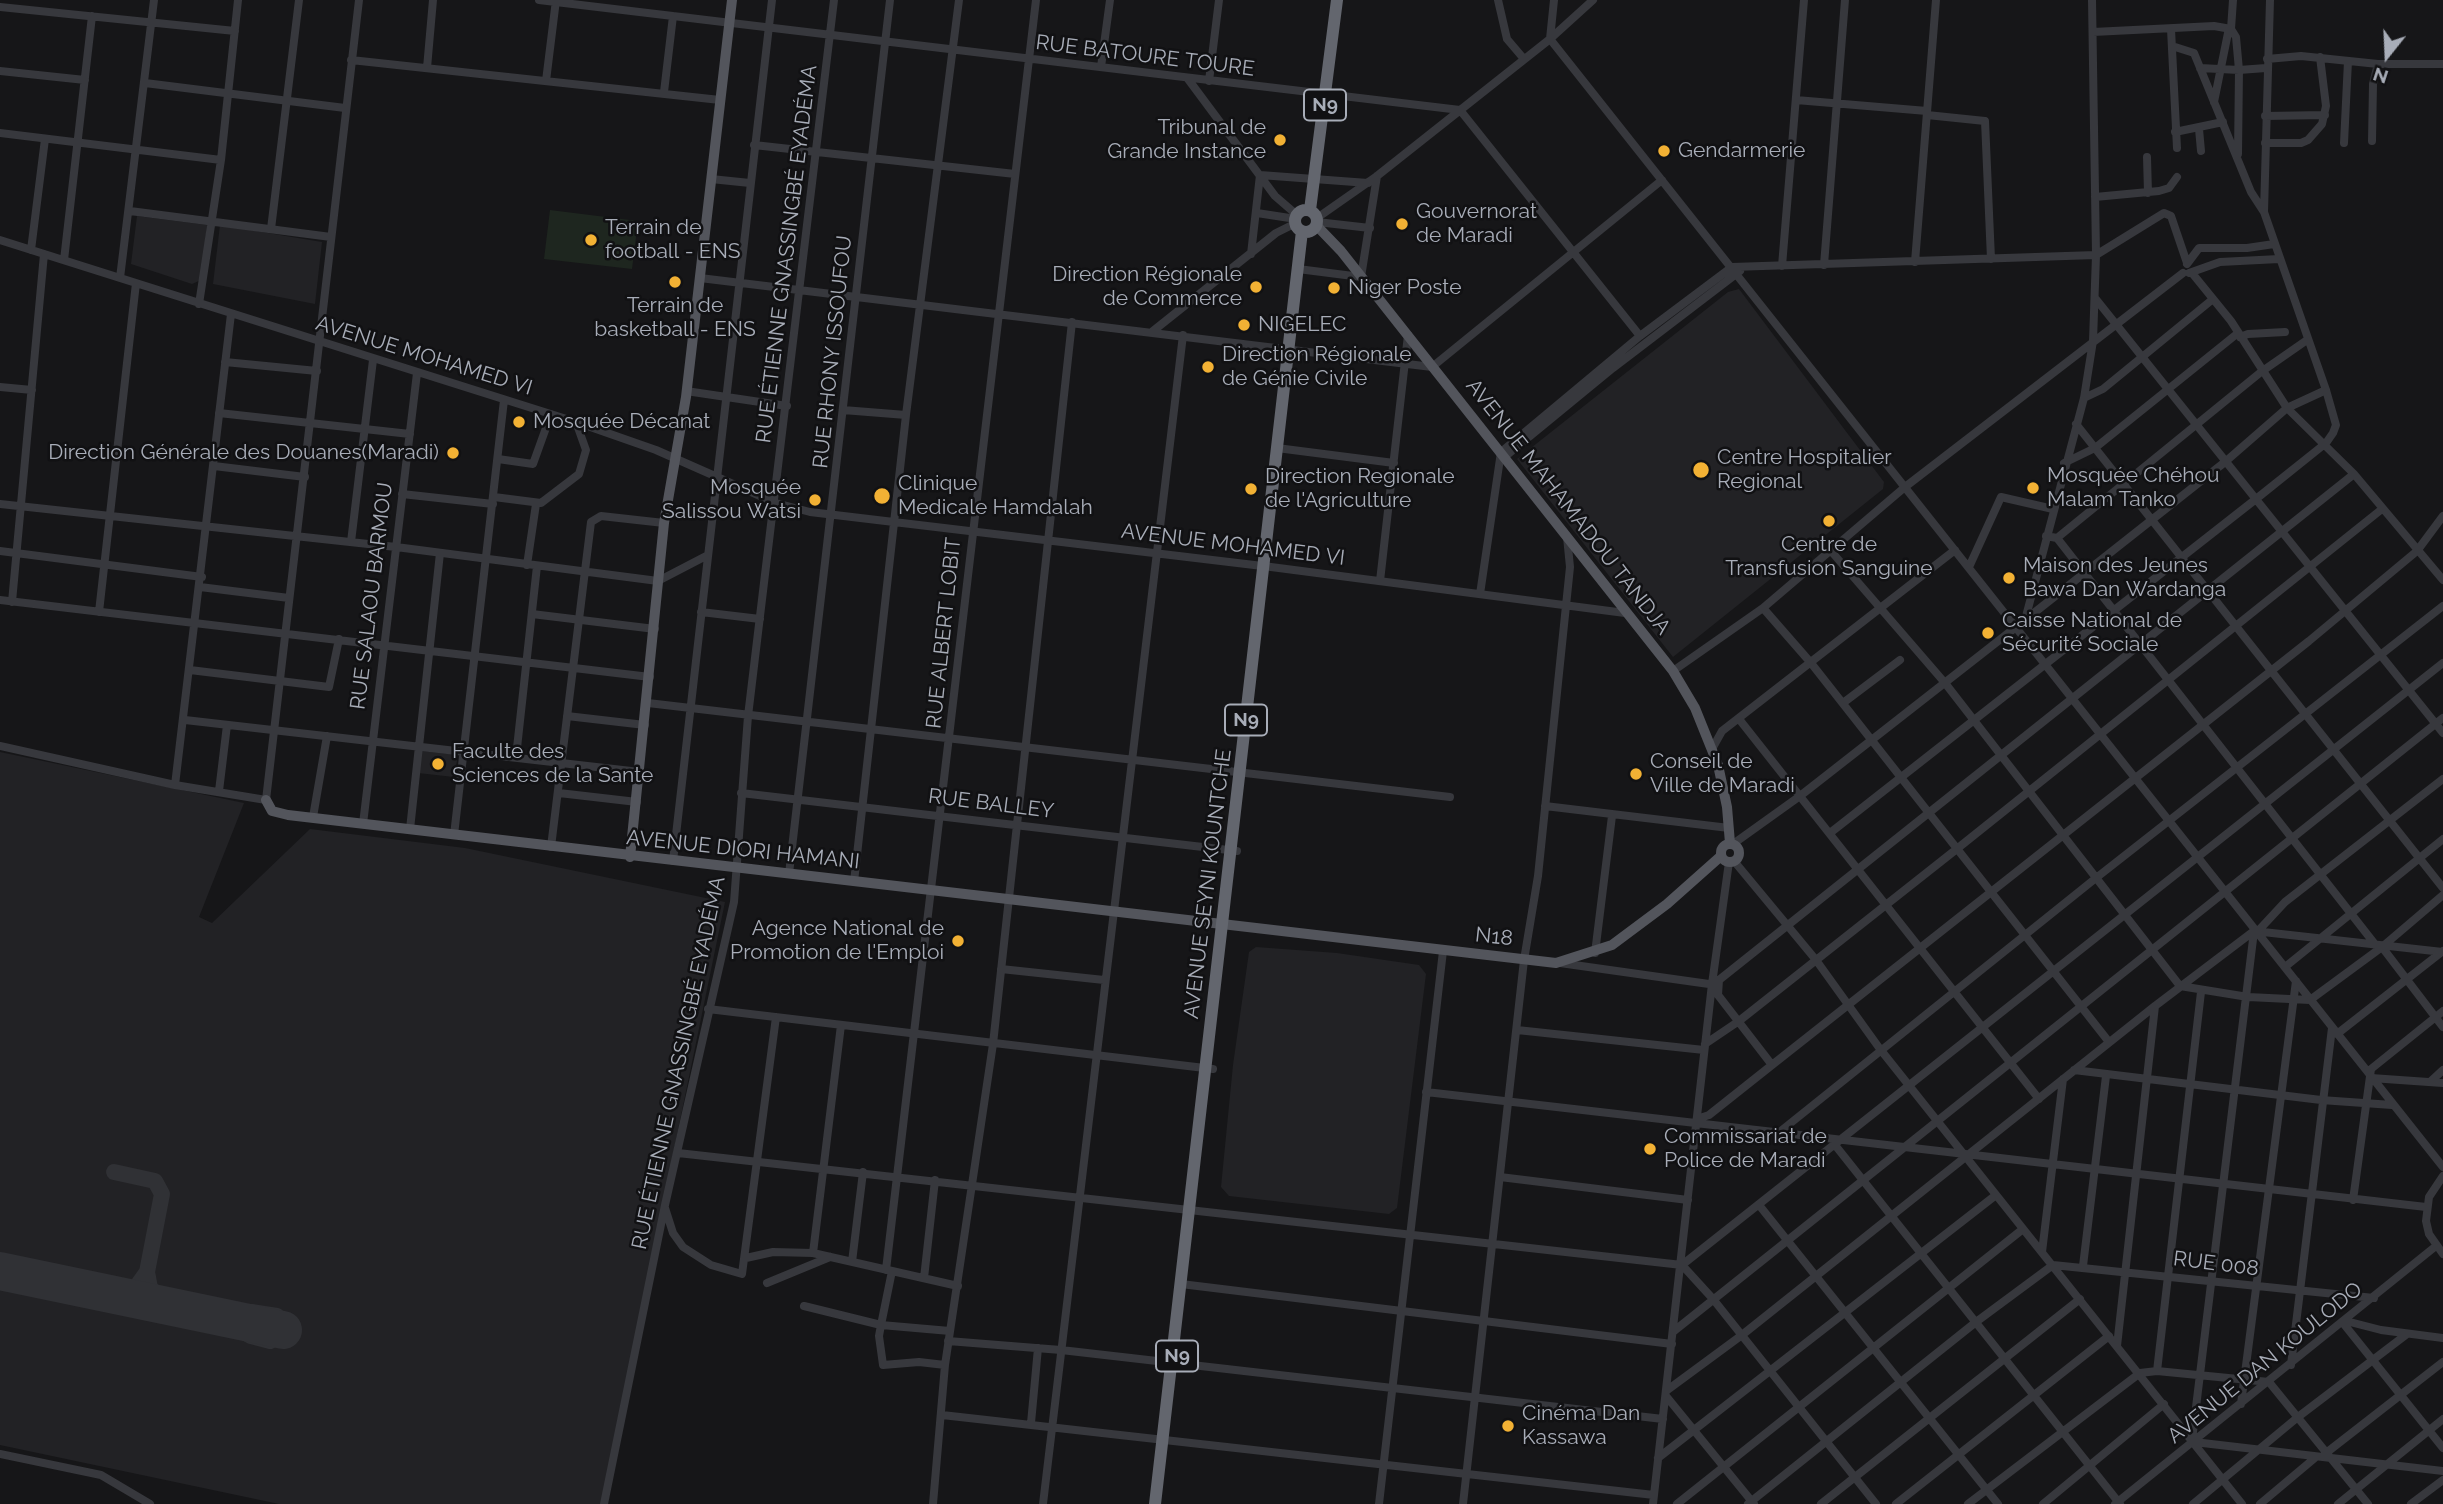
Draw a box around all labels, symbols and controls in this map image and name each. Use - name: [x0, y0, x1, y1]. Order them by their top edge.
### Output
- north arrow: [2352, 21, 2422, 91]
- street label: RUE BATOURE TOURE: [1034, 30, 1256, 82]
- text: N: [2370, 63, 2391, 89]
- street label: RUE ÉTIENNE GNASSINGBÉ EYADÉMA: [751, 64, 823, 444]
- road number: N9: [1304, 90, 1346, 120]
- place label: Tribunal de Grande Instance: [1107, 115, 1266, 165]
- marker: Tribunal de Grande Instance: [1272, 132, 1288, 148]
- place label: Gendarmerie: [1678, 138, 1805, 164]
- marker: Gendarmerie: [1656, 143, 1672, 159]
- place label: Gouvernorat de Maradi: [1416, 199, 1537, 249]
- place label: Terrain de football - ENS: [605, 215, 741, 265]
- marker: Gouvernorat de Maradi: [1394, 216, 1410, 232]
- marker: Terrain de football - ENS: [583, 232, 599, 248]
- street label: RUE RHONY ISSOUFOU: [808, 234, 858, 470]
- place label: Direction Régionale de Commerce: [1052, 262, 1242, 312]
- marker: Terrain de basketball - ENS: [667, 274, 683, 290]
- place label: Niger Poste: [1348, 275, 1461, 301]
- marker: Direction Régionale de Commerce: [1248, 279, 1264, 295]
- marker: Niger Poste: [1326, 280, 1342, 296]
- place label: Terrain de basketball - ENS: [594, 293, 756, 343]
- street label: AVENUE MOHAMED VI: [313, 311, 535, 401]
- place label: NIGELEC: [1258, 312, 1346, 338]
- marker: NIGELEC: [1236, 317, 1252, 333]
- place label: Direction Régionale de Génie Civile: [1222, 342, 1412, 392]
- marker: Direction Régionale de Génie Civile: [1200, 359, 1216, 375]
- street label: AVENUE MAHAMADOU TANDJA: [1460, 374, 1676, 640]
- place label: Mosquée Décanat: [533, 409, 710, 435]
- marker: Mosquée Décanat: [511, 414, 527, 430]
- place label: Direction Générale des Douanes(Maradi): [48, 440, 439, 466]
- marker: Direction Générale des Douanes(Maradi): [445, 445, 461, 461]
- place label: Centre Hospitalier Regional: [1717, 445, 1892, 495]
- marker: Centre Hospitalier Regional: [1691, 460, 1711, 480]
- place label: Mosquée Chéhou Malam Tanko: [2047, 463, 2220, 513]
- place label: Direction Regionale de l'Agriculture: [1265, 464, 1455, 514]
- place label: Clinique Medicale Hamdalah: [898, 471, 1093, 521]
- place label: Mosquée Salissou Watsi: [662, 475, 801, 525]
- marker: Mosquée Chéhou Malam Tanko: [2025, 480, 2041, 496]
- street label: RUE SALAOU BARMOU: [346, 481, 398, 711]
- marker: Direction Regionale de l'Agriculture: [1243, 481, 1259, 497]
- marker: Clinique Medicale Hamdalah: [872, 486, 892, 506]
- marker: Mosquée Salissou Watsi: [807, 492, 823, 508]
- marker: Centre de Transfusion Sanguine: [1821, 513, 1837, 529]
- street label: AVENUE MOHAMED VI: [1120, 519, 1346, 571]
- place label: Centre de Transfusion Sanguine: [1725, 532, 1933, 582]
- street label: RUE ALBERT LOBIT: [921, 536, 967, 730]
- place label: Maison des Jeunes Bawa Dan Wardanga: [2023, 553, 2226, 603]
- marker: Maison des Jeunes Bawa Dan Wardanga: [2001, 570, 2017, 586]
- place label: Caisse National de Sécurité Sociale: [2002, 608, 2182, 658]
- marker: Caisse National de Sécurité Sociale: [1980, 625, 1996, 641]
- road number: N9: [1225, 705, 1267, 736]
- place label: Faculte des Sciences de la Sante: [452, 739, 653, 789]
- street label: AVENUE SEYNI KOUNTCHE: [1179, 748, 1237, 1020]
- place label: Conseil de Ville de Maradi: [1650, 749, 1795, 799]
- marker: Faculte des Sciences de la Sante: [430, 756, 446, 772]
- marker: Conseil de Ville de Maradi: [1628, 766, 1644, 782]
- street label: RUE BALLEY: [927, 784, 1055, 824]
- street label: AVENUE DIORI HAMANI: [625, 825, 861, 875]
- street label: RUE ÉTIENNE GNASSINGBÉ EYADÉMA: [627, 874, 731, 1252]
- place label: Agence National de Promotion de l'Emploi: [730, 916, 944, 966]
- street label: N18: [1474, 923, 1514, 951]
- marker: Agence National de Promotion de l'Emploi: [950, 933, 966, 949]
- place label: Commissariat de Police de Maradi: [1664, 1124, 1827, 1174]
- marker: Commissariat de Police de Maradi: [1642, 1141, 1658, 1157]
- street label: RUE 008: [2172, 1246, 2260, 1282]
- street label: AVENUE DAN KOULODO: [2163, 1277, 2367, 1449]
- road number: N9: [1156, 1340, 1198, 1372]
- place label: Cinéma Dan Kassawa: [1522, 1401, 1640, 1451]
- marker: Cinéma Dan Kassawa: [1500, 1418, 1516, 1434]

